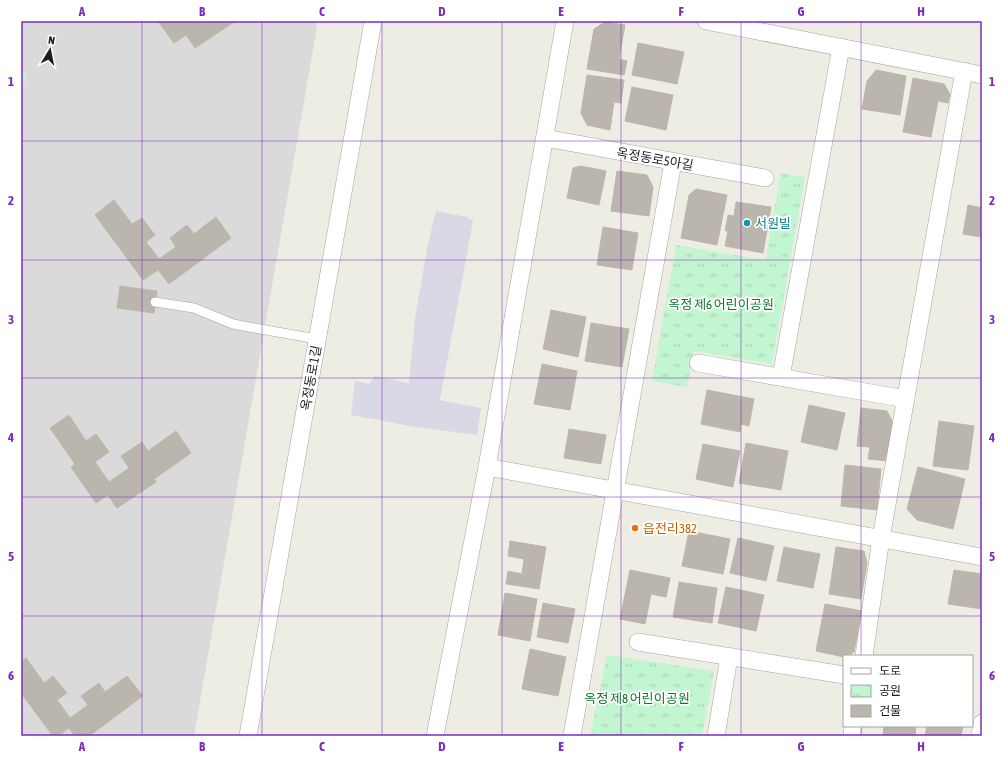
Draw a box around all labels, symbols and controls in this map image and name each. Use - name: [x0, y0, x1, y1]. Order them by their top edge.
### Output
- text: A: [78, 4, 86, 19]
- text: B: [199, 4, 206, 19]
- text: C: [319, 4, 325, 19]
- text: D: [438, 4, 446, 19]
- text: E: [558, 4, 564, 19]
- text: F: [678, 4, 684, 19]
- text: G: [798, 4, 805, 19]
- text: H: [917, 4, 925, 19]
- north arrow: [30, 30, 70, 70]
- text: N: [47, 34, 56, 47]
- text: 1: [8, 74, 14, 89]
- text: 1: [989, 74, 995, 89]
- street label: 옥정동로5아길: [615, 145, 695, 173]
- text: 2: [8, 193, 14, 208]
- text: 2: [989, 193, 995, 208]
- place label: 서원빌: [755, 216, 791, 231]
- marker: 서원빌: [742, 218, 752, 228]
- park label: 옥정 제6 어린이공원: [668, 297, 774, 312]
- text: 3: [8, 312, 14, 327]
- text: 3: [989, 312, 995, 327]
- street label: 옥정동로1길: [298, 344, 324, 412]
- text: 4: [7, 430, 14, 445]
- text: 4: [988, 430, 995, 445]
- place label: 읍전리382: [643, 521, 697, 536]
- marker: 읍전리382: [630, 523, 640, 533]
- text: 5: [8, 549, 14, 564]
- text: 5: [989, 549, 995, 564]
- legend: [843, 655, 973, 727]
- text: 도로: [879, 664, 901, 678]
- text: 6: [8, 668, 14, 683]
- text: 6: [989, 668, 995, 683]
- text: 공원: [879, 684, 901, 698]
- park label: 옥정 제8 어린이공원: [584, 691, 690, 706]
- text: 건물: [879, 704, 901, 718]
- text: A: [78, 739, 86, 754]
- text: B: [199, 739, 206, 754]
- text: C: [319, 739, 325, 754]
- text: D: [438, 739, 446, 754]
- text: E: [558, 739, 564, 754]
- text: F: [678, 739, 684, 754]
- text: G: [798, 739, 805, 754]
- text: H: [917, 739, 925, 754]

